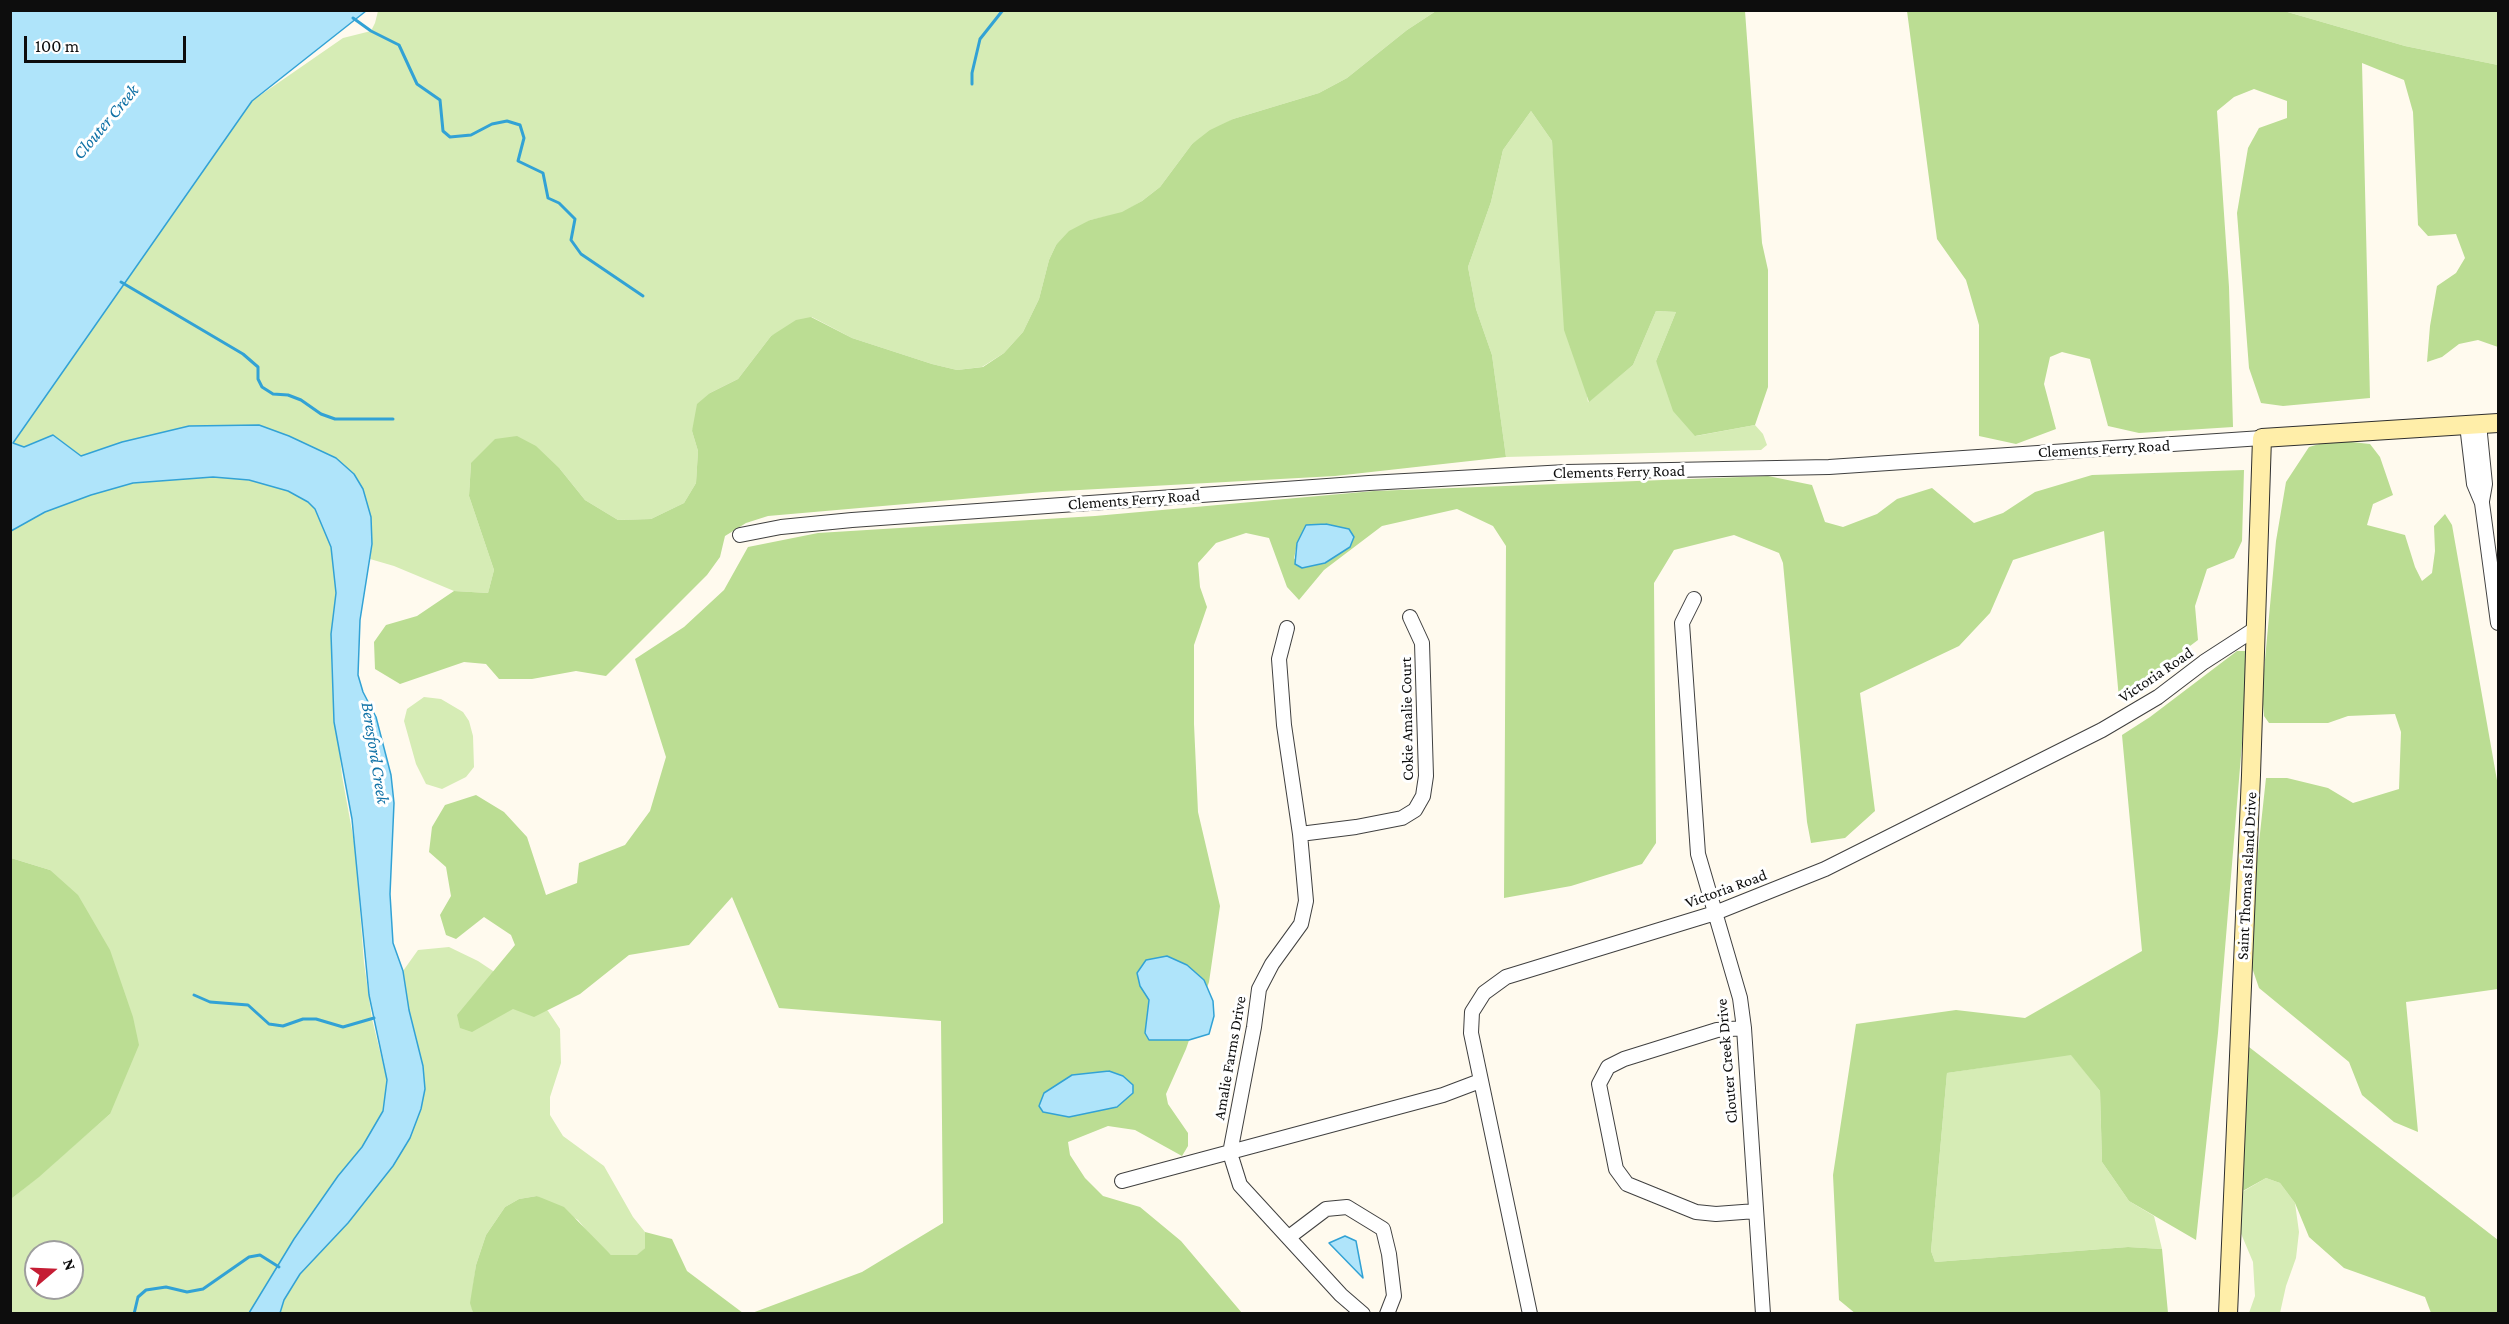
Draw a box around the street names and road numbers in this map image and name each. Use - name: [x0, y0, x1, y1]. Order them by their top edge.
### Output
- street label: Clements Ferry Road: [2037, 436, 2171, 462]
- street label: Clements Ferry Road: [1553, 461, 1685, 483]
- street label: Clements Ferry Road: [1067, 486, 1201, 514]
- street label: Victoria Road: [2115, 643, 2197, 707]
- street label: Cokie Amalie Court: [1396, 657, 1418, 781]
- street label: Saint Thomas Island Drive: [2233, 791, 2261, 961]
- street label: Victoria Road: [1683, 865, 1769, 913]
- street label: Amalie Farms Drive: [1210, 995, 1250, 1121]
- street label: Clouter Creek Drive: [1712, 998, 1742, 1124]

